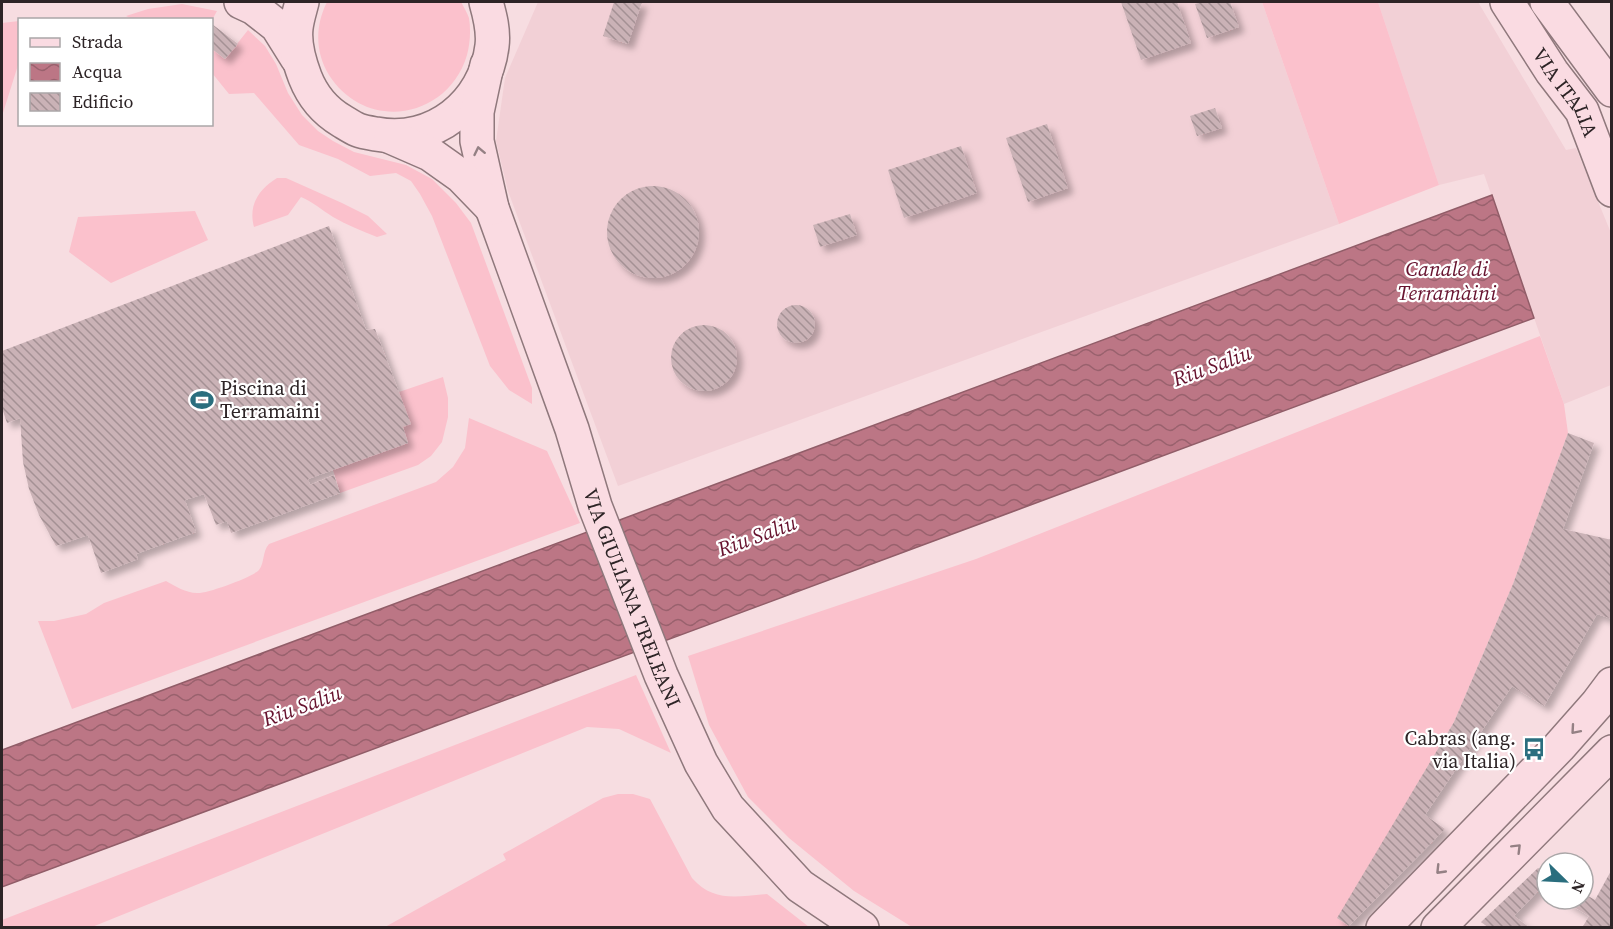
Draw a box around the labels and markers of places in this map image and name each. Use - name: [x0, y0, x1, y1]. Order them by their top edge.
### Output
- place label: Piscina di Terramaini: [220, 374, 320, 425]
- sports icon: Piscina di Terramaini: [189, 387, 215, 413]
- place label: Cabras (ang. via Italia): [1405, 724, 1516, 775]
- bus stop icon: Cabras (ang. via Italia): [1521, 736, 1547, 762]

